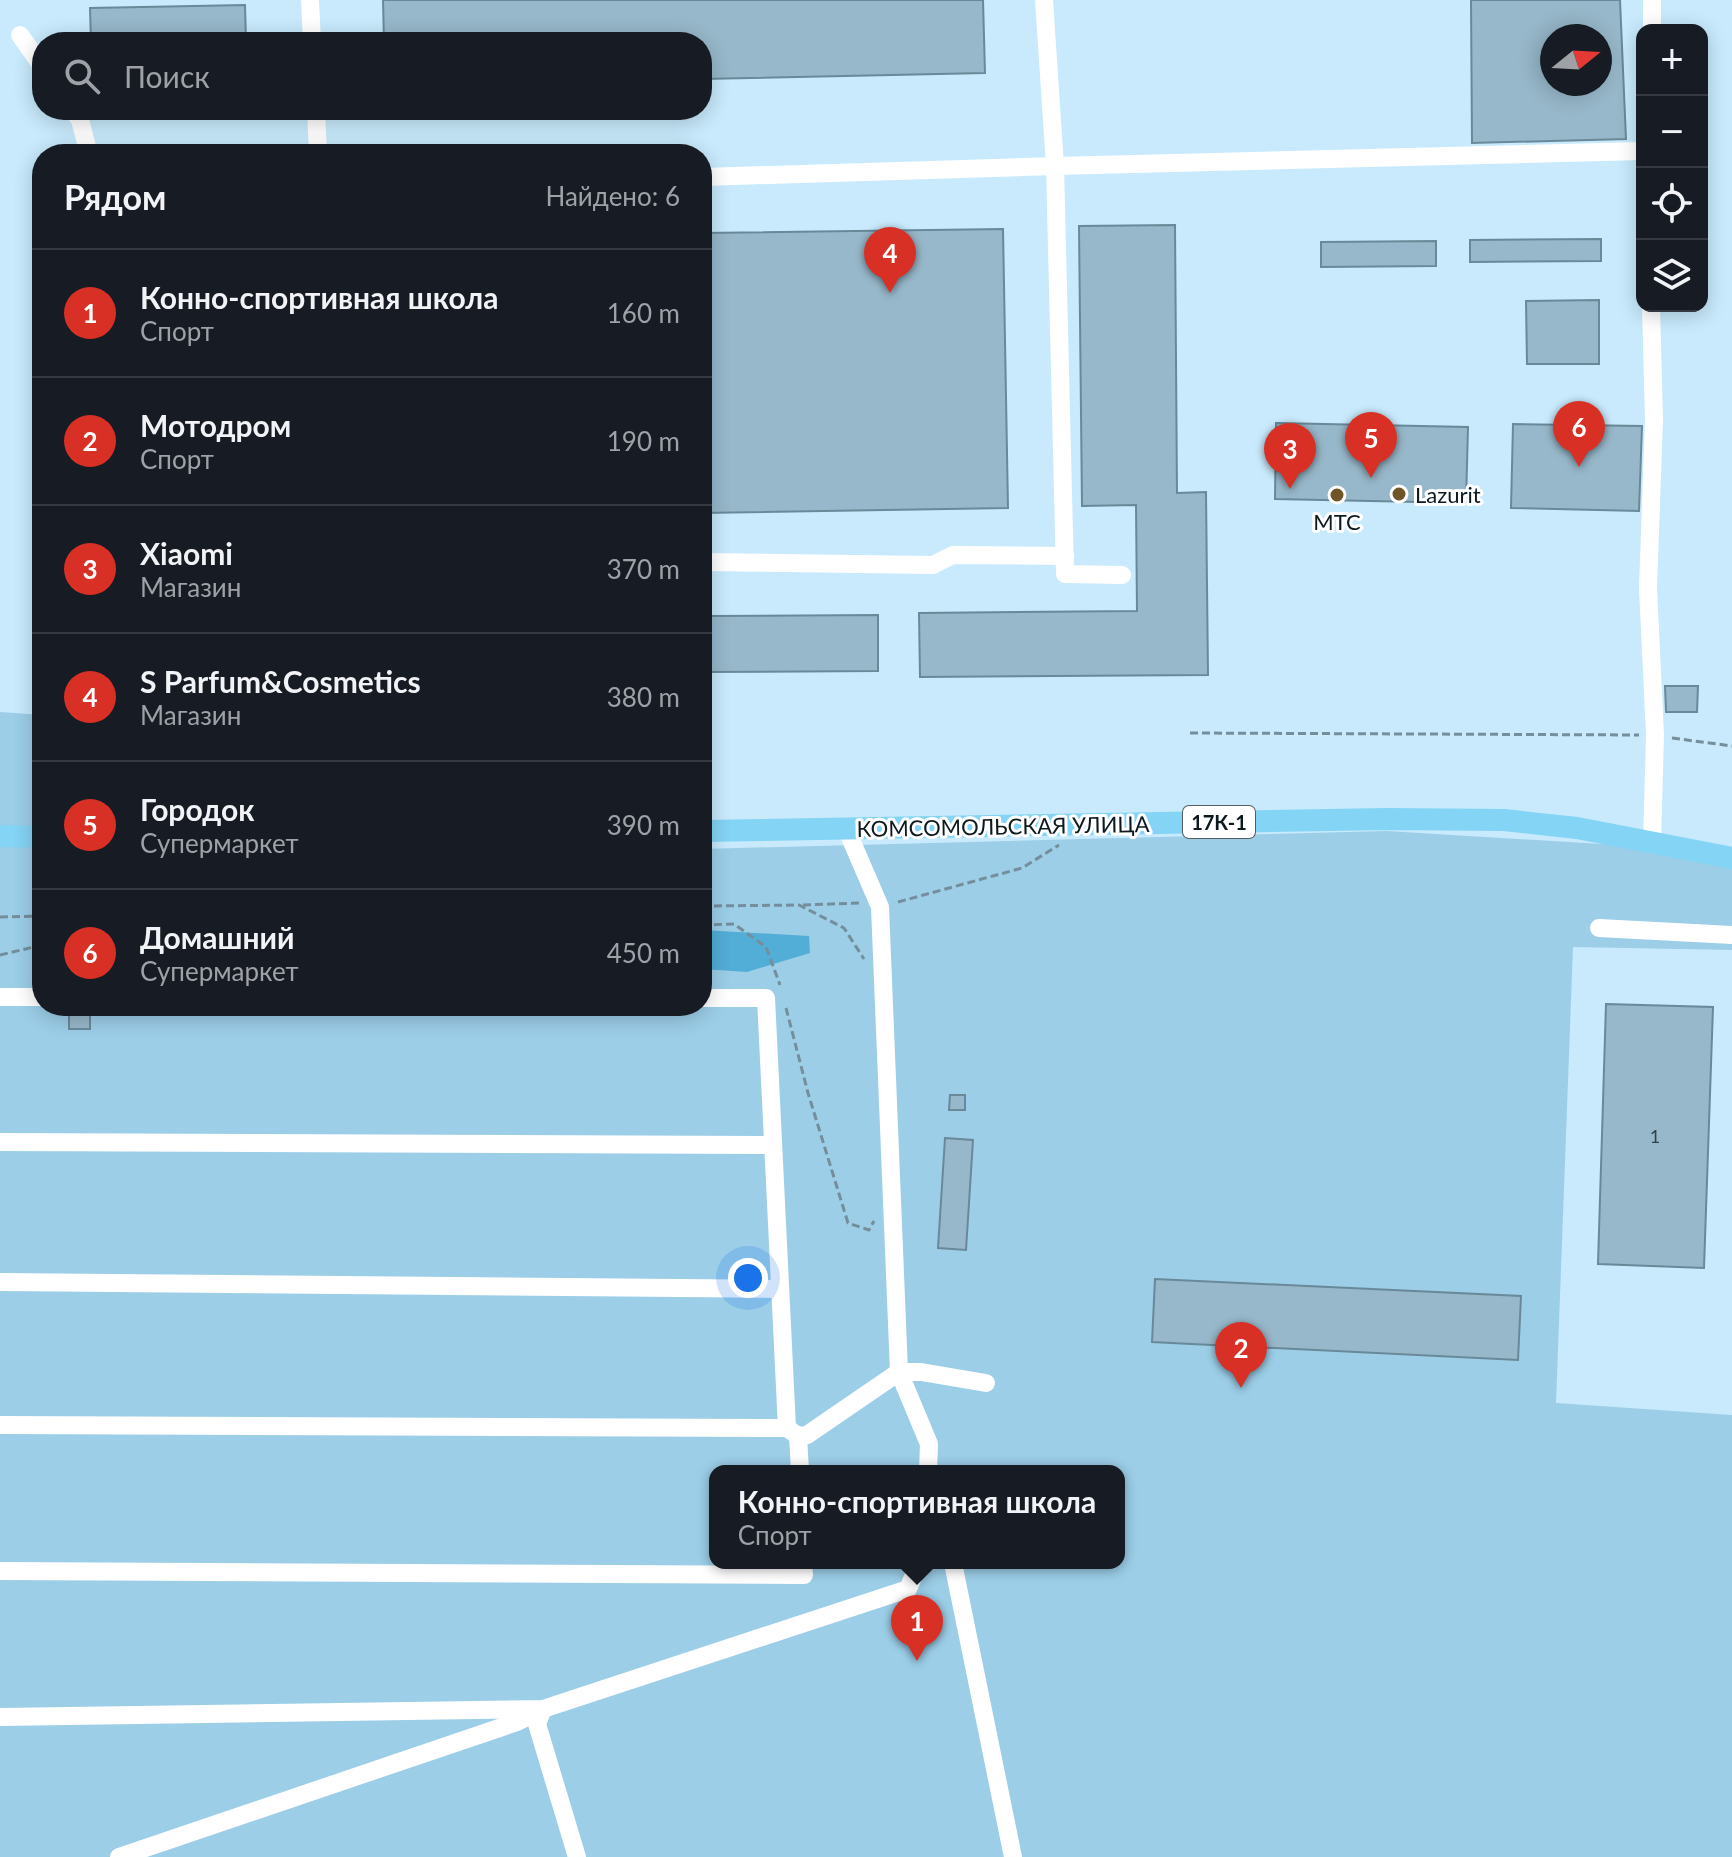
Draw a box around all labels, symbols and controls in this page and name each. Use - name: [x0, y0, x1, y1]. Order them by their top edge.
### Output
- north arrow: [1540, 24, 1612, 96]
- map controls: [1636, 24, 1708, 312]
- button: +: [1636, 24, 1708, 96]
- search box: [32, 32, 712, 120]
- icon: search: [60, 54, 104, 98]
- text: Поиск: [124, 58, 210, 94]
- button: −: [1636, 96, 1708, 168]
- button: locate: [1636, 168, 1708, 240]
- text: Рядом: [64, 176, 166, 217]
- text: Найдено: 6: [545, 180, 680, 212]
- pin: 4: [864, 227, 916, 293]
- button: layers: [1636, 240, 1708, 312]
- text: Конно-спортивная школа: [140, 279, 499, 315]
- text: 1: [82, 297, 98, 329]
- text: 160 m: [607, 297, 680, 329]
- text: Спорт: [140, 315, 214, 347]
- pin: 6: [1553, 401, 1605, 467]
- text: Мотодром: [140, 407, 291, 443]
- pin: 5: [1345, 412, 1397, 478]
- pin: 3: [1264, 423, 1316, 489]
- text: 2: [82, 425, 98, 457]
- text: 190 m: [607, 425, 680, 457]
- text: Спорт: [140, 443, 214, 475]
- place label: Lazurit: [1415, 481, 1481, 508]
- marker: Lazurit: [1390, 485, 1408, 503]
- marker: МТС: [1328, 486, 1346, 504]
- place label: МТС: [1313, 508, 1361, 535]
- text: Xiaomi: [140, 535, 233, 571]
- text: 3: [82, 553, 98, 585]
- text: 370 m: [607, 553, 680, 585]
- text: Магазин: [140, 571, 241, 603]
- text: S Parfum&Cosmetics: [140, 663, 421, 699]
- text: 4: [82, 681, 98, 713]
- text: 380 m: [607, 681, 680, 713]
- text: Магазин: [140, 699, 241, 731]
- text: Городок: [140, 791, 254, 827]
- road number: 17К-1: [1183, 806, 1255, 838]
- text: 5: [82, 809, 98, 841]
- text: 390 m: [607, 809, 680, 841]
- street label: КОМСОМОЛЬСКАЯ УЛИЦА: [856, 810, 1150, 842]
- text: Супермаркет: [140, 827, 299, 859]
- text: Домашний: [140, 919, 294, 955]
- text: 6: [82, 937, 98, 969]
- text: 450 m: [607, 937, 680, 969]
- text: Супермаркет: [140, 955, 299, 987]
- house number: 1: [1650, 1125, 1660, 1147]
- your location: [728, 1258, 768, 1298]
- pin: 2: [1215, 1322, 1267, 1388]
- popup: [709, 1465, 1125, 1569]
- text: Конно-спортивная школа: [738, 1483, 1096, 1519]
- text: Спорт: [738, 1519, 812, 1551]
- pin: 1: [891, 1595, 943, 1661]

